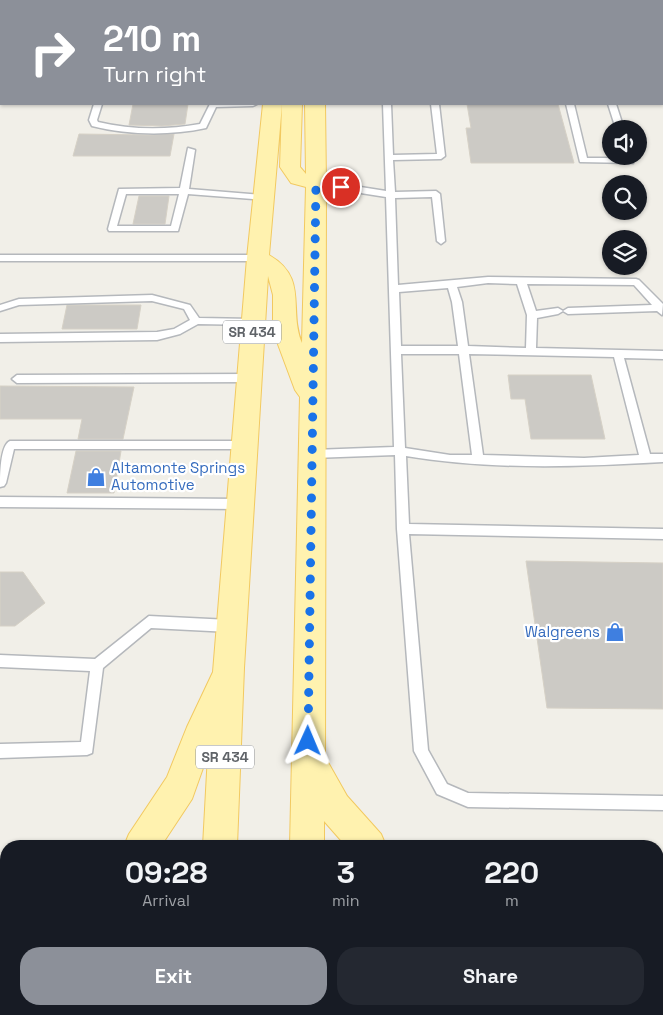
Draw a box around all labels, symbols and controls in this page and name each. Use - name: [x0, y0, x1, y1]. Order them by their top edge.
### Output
- text: 210 m: [103, 17, 201, 61]
- icon: right: [20, 20, 85, 85]
- text: Turn right: [103, 60, 206, 88]
- map controls: [602, 120, 647, 275]
- button: sound: [602, 120, 647, 165]
- pin: [320, 166, 362, 208]
- icon: arrive: [327, 173, 355, 201]
- button: search: [602, 175, 647, 220]
- button: layers: [602, 230, 647, 275]
- road number: SR 434: [223, 321, 281, 344]
- place label: Altamonte Springs Automotive: [111, 458, 245, 494]
- shop icon: Altamonte Springs Automotive: [85, 466, 107, 488]
- shop icon: Walgreens: [604, 621, 626, 643]
- place label: Walgreens: [525, 622, 600, 641]
- position arrow: [281, 714, 333, 766]
- road number: SR 434: [196, 746, 254, 769]
- text: 09:28: [125, 853, 207, 892]
- text: 3: [337, 853, 355, 892]
- text: 220: [484, 853, 539, 892]
- text: Arrival: [142, 890, 190, 911]
- text: min: [332, 890, 360, 911]
- text: m: [505, 890, 519, 911]
- button: Exit: [20, 947, 327, 1005]
- button: Share: [337, 947, 644, 1005]

